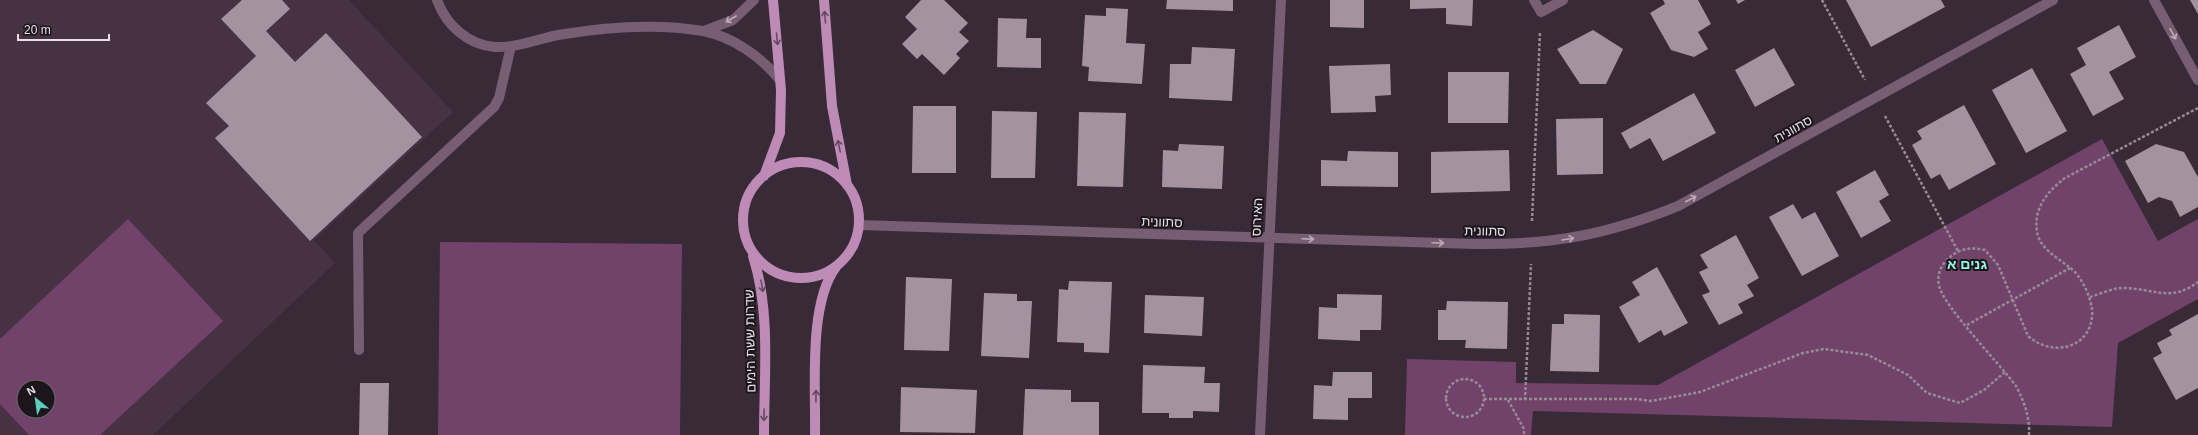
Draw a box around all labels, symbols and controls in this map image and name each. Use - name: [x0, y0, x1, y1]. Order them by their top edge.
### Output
- one-way arrow: [822, 11, 829, 24]
- scale bar: [18, 16, 109, 42]
- one-way arrow: [725, 16, 737, 24]
- text: 20 m: [24, 23, 51, 37]
- one-way arrow: [2170, 28, 2177, 40]
- one-way arrow: [773, 32, 780, 45]
- street label: סתוונית: [1771, 112, 1815, 146]
- one-way arrow: [835, 140, 843, 153]
- one-way arrow: [1685, 195, 1697, 203]
- street label: האירוס: [1248, 197, 1266, 237]
- street label: סתוונית: [1141, 214, 1183, 230]
- street label: סתוונית: [1464, 223, 1506, 239]
- one-way arrow: [1561, 235, 1574, 243]
- one-way arrow: [1301, 236, 1314, 243]
- one-way arrow: [1431, 239, 1444, 247]
- district label: גנים א: [1947, 256, 1987, 272]
- one-way arrow: [758, 279, 766, 292]
- street label: שדרות ששת הימים: [742, 289, 758, 393]
- north arrow: [16, 379, 56, 419]
- text: N: [25, 383, 38, 397]
- one-way arrow: [812, 390, 820, 403]
- one-way arrow: [760, 408, 768, 421]

